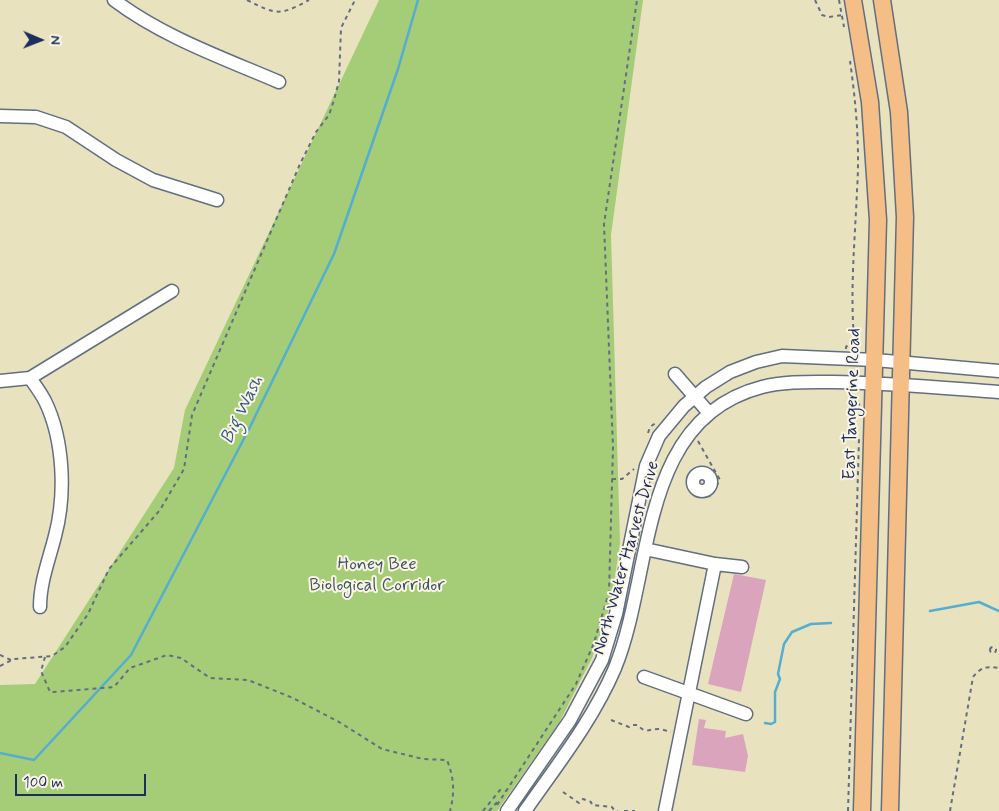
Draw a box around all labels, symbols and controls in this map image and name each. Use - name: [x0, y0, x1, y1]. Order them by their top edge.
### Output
- north arrow: [15, 15, 65, 65]
- text: N: [46, 35, 64, 45]
- street label: East Tangerine Road: [840, 328, 866, 480]
- water label: Big Wash: [217, 372, 269, 448]
- street label: North Water Harvest Drive: [589, 459, 665, 657]
- park label: Honey Bee Biological Corridor: [309, 554, 445, 596]
- scale bar: [18, 764, 149, 796]
- text: 100 m: [23, 773, 63, 793]

